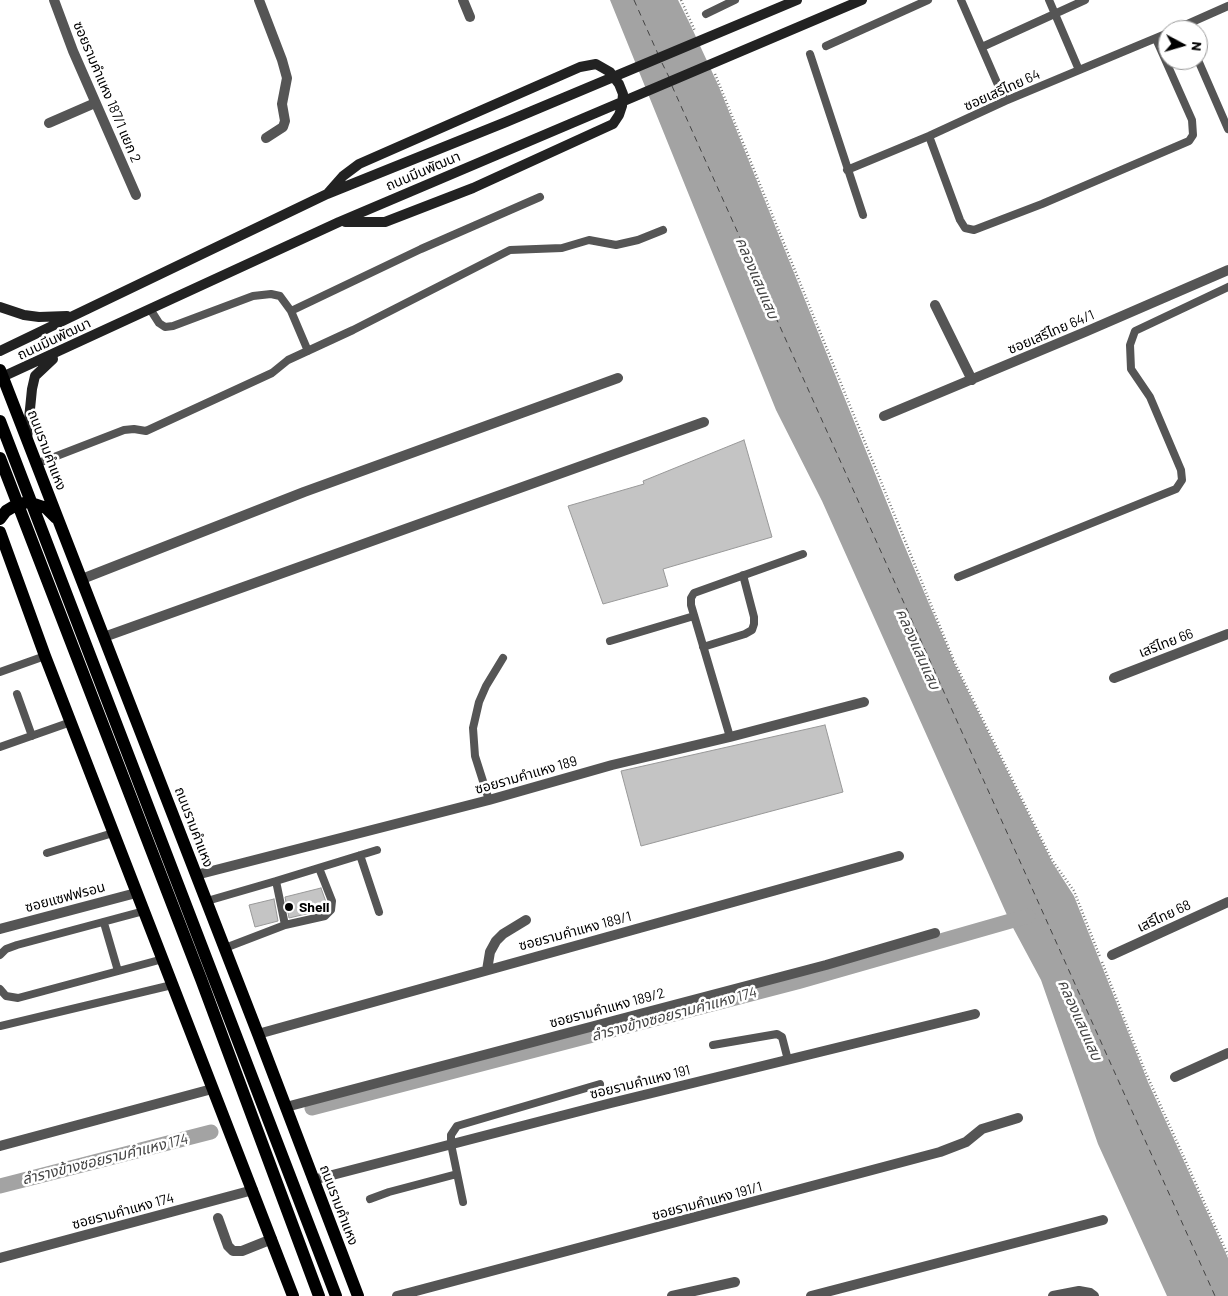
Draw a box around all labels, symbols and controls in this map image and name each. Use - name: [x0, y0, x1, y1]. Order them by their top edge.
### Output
- street label: ซอยรามคำแหง 187/1 แยก 2: [70, 19, 144, 165]
- north arrow: [1158, 20, 1208, 70]
- text: N: [1188, 41, 1206, 52]
- street label: ซอยเสรีไทย 64: [961, 66, 1043, 114]
- street label: ถนนมีนพัฒนา: [383, 148, 463, 194]
- water label: คลองแสนแสบ: [732, 235, 782, 321]
- street label: ซอยเสรีไทย 64/1: [1005, 306, 1097, 358]
- street label: ถนนมีนพัฒนา: [14, 315, 94, 363]
- street label: ถนนรามคำแหง: [24, 407, 70, 493]
- water label: คลองแสนแสบ: [892, 606, 944, 692]
- street label: เสรีไทย 66: [1136, 625, 1196, 661]
- street label: ซอยรามคำแหง 189: [473, 752, 579, 798]
- street label: ถนนรามคำแหง: [171, 784, 217, 870]
- street label: ซอยแซฟฟรอน: [23, 878, 107, 916]
- street label: เสรีไทย 68: [1135, 896, 1193, 936]
- place label: Shell: [299, 899, 329, 915]
- marker: Shell: [283, 901, 295, 913]
- street label: ซอยรามคำแหง 189/1: [517, 908, 633, 954]
- water label: คลองแสนแสบ: [1054, 977, 1106, 1063]
- water label: ลำรางข้างซอยรามคำแหง 174: [589, 983, 759, 1045]
- street label: ซอยรามคำแหง 189/2: [548, 985, 666, 1031]
- street label: ซอยรามคำแหง 191: [588, 1061, 692, 1103]
- water label: ลำรางข้างซอยรามคำแหง 174: [20, 1130, 190, 1188]
- street label: ถนนรามคำแหง: [316, 1162, 362, 1248]
- street label: ซอยรามคำแหง 191/1: [650, 1178, 764, 1224]
- street label: ซอยรามคำแหง 174: [70, 1189, 176, 1233]

